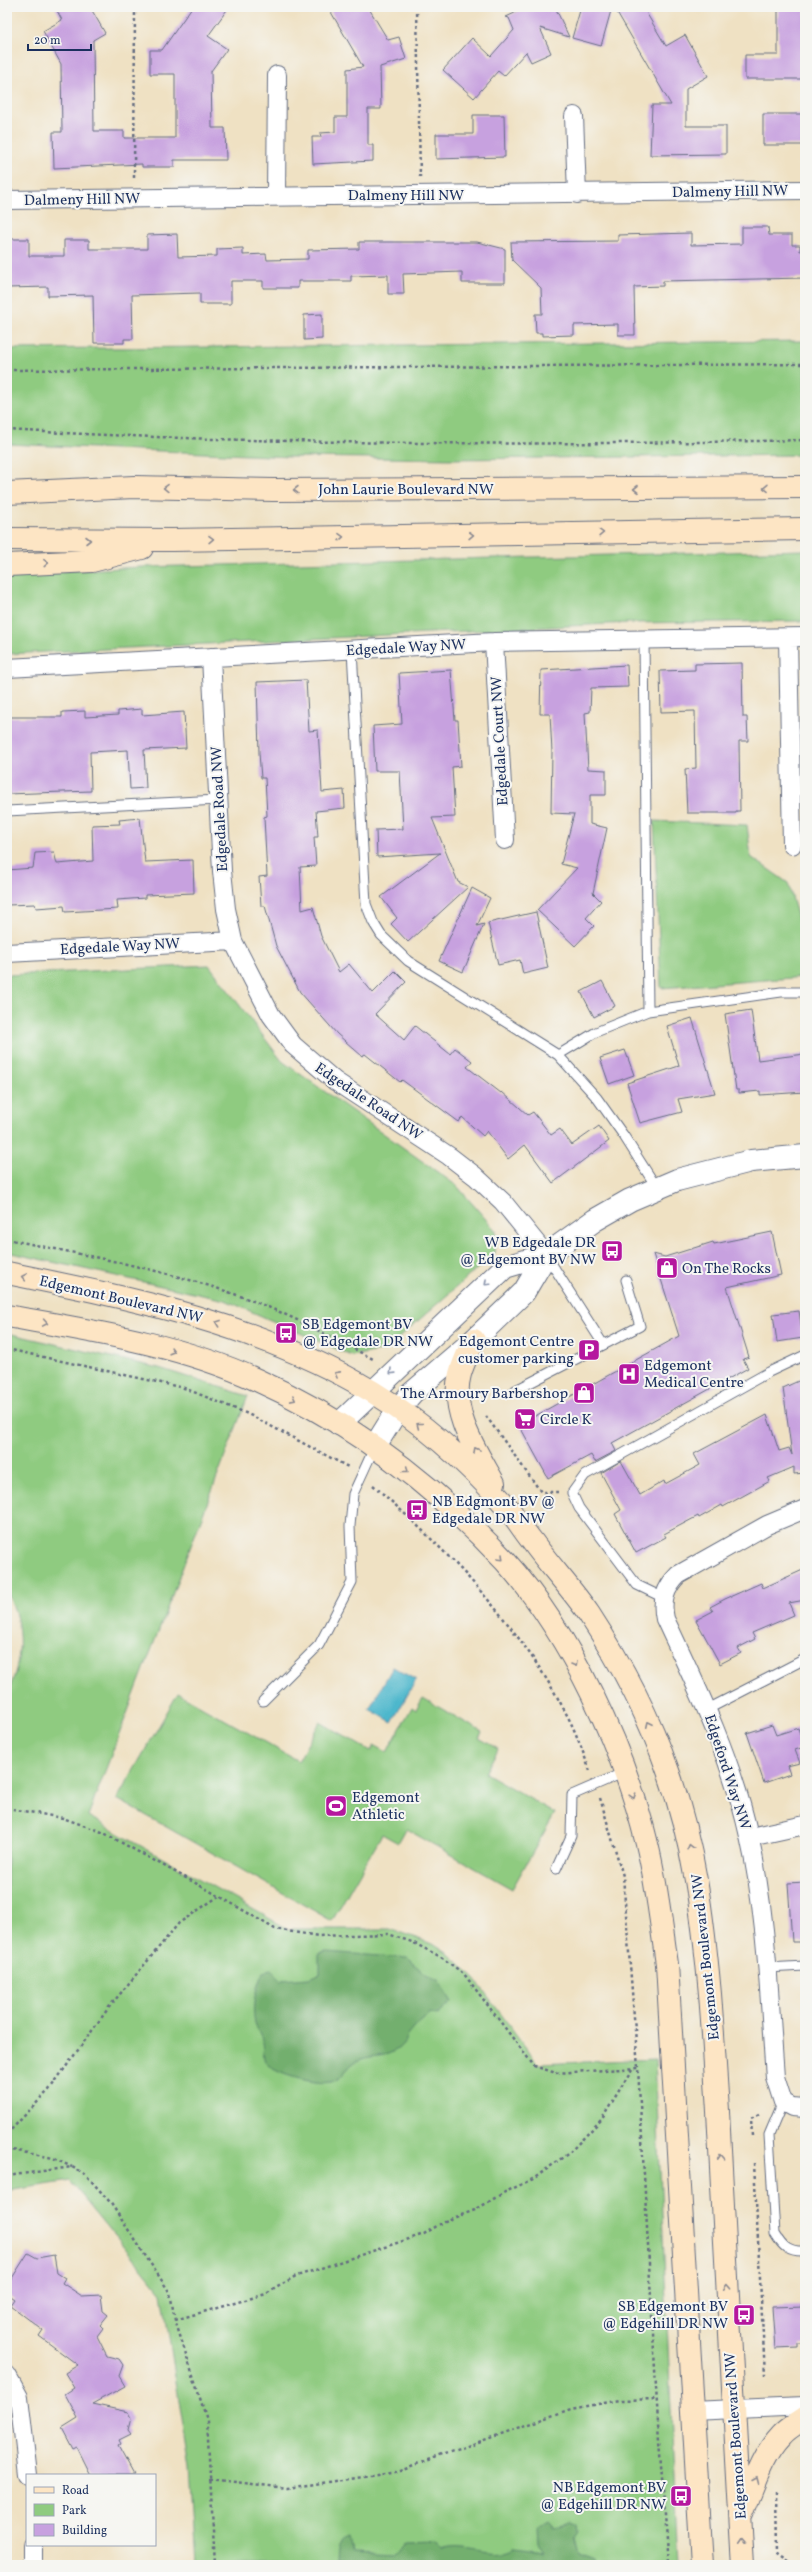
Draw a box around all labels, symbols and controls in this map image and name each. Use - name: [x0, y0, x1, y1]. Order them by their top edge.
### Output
- scale bar: [28, 26, 91, 52]
- text: 20 m: [34, 33, 61, 49]
- street label: Dalmeny Hill NW: [672, 181, 788, 204]
- street label: Dalmeny Hill NW: [348, 186, 464, 207]
- street label: Dalmeny Hill NW: [24, 189, 140, 212]
- street label: John Laurie Boulevard NW: [318, 480, 494, 501]
- one-way arrow: [163, 484, 169, 492]
- one-way arrow: [763, 484, 769, 492]
- one-way arrow: [633, 485, 639, 493]
- one-way arrow: [293, 486, 299, 494]
- one-way arrow: [598, 529, 604, 537]
- one-way arrow: [468, 531, 474, 539]
- one-way arrow: [338, 533, 344, 541]
- one-way arrow: [208, 535, 214, 544]
- one-way arrow: [85, 536, 91, 544]
- one-way arrow: [43, 559, 49, 567]
- street label: Edgedale Way NW: [346, 635, 467, 662]
- street label: Edgedale Court NW: [487, 676, 514, 806]
- street label: Edgedale Road NW: [207, 746, 234, 872]
- street label: Edgedale Way NW: [60, 934, 181, 961]
- street label: Edgedale Road NW: [310, 1058, 426, 1146]
- place label: WB Edgedale DR @ Edgemont BV NW: [460, 1233, 596, 1271]
- bus stop icon: WB Edgedale DR @ Edgemont BV NW: [599, 1238, 625, 1264]
- shop icon: On The Rocks: [654, 1255, 680, 1281]
- place label: On The Rocks: [682, 1259, 771, 1280]
- street label: Edgemont Boulevard NW: [37, 1271, 205, 1330]
- one-way arrow: [20, 1273, 27, 1281]
- one-way arrow: [485, 1279, 492, 1286]
- place label: SB Edgemont BV @ Edgedale DR NW: [302, 1315, 433, 1353]
- one-way arrow: [42, 1318, 48, 1327]
- one-way arrow: [215, 1319, 222, 1327]
- bus stop icon: SB Edgemont BV @ Edgedale DR NW: [273, 1320, 299, 1346]
- place label: Edgemont Centre customer parking: [458, 1332, 574, 1370]
- parking icon: Edgemont Centre customer parking: [576, 1337, 602, 1363]
- one-way arrow: [169, 1346, 176, 1355]
- place label: Edgemont Medical Centre: [644, 1356, 744, 1394]
- hospital icon: Edgemont Medical Centre: [616, 1361, 642, 1387]
- one-way arrow: [389, 1367, 397, 1375]
- one-way arrow: [334, 1371, 342, 1378]
- shop icon: The Armoury Barbershop: [571, 1380, 597, 1406]
- place label: The Armoury Barbershop: [400, 1384, 568, 1405]
- one-way arrow: [288, 1394, 296, 1402]
- supermarket icon: Circle K: [512, 1406, 538, 1432]
- place label: Circle K: [540, 1410, 592, 1431]
- one-way arrow: [416, 1423, 423, 1430]
- one-way arrow: [473, 1447, 481, 1455]
- one-way arrow: [401, 1465, 408, 1472]
- place label: NB Edgmont BV @ Edgedale DR NW: [432, 1492, 556, 1530]
- bus stop icon: NB Edgmont BV @ Edgedale DR NW: [404, 1497, 430, 1523]
- one-way arrow: [496, 1553, 504, 1561]
- one-way arrow: [571, 1660, 578, 1667]
- street label: Edgeford Way NW: [698, 1712, 755, 1833]
- one-way arrow: [646, 1720, 654, 1728]
- place label: Edgemont Athletic: [352, 1788, 420, 1826]
- one-way arrow: [628, 1792, 637, 1799]
- sports icon: Edgemont Athletic: [323, 1793, 349, 1819]
- one-way arrow: [687, 1843, 695, 1850]
- street label: Edgemont Boulevard NW: [687, 1873, 726, 2041]
- one-way arrow: [716, 2154, 725, 2160]
- one-way arrow: [722, 2284, 731, 2290]
- place label: SB Edgemont BV @ Edgehill DR NW: [602, 2297, 728, 2335]
- bus stop icon: SB Edgemont BV @ Edgehill DR NW: [731, 2302, 757, 2328]
- street label: Edgemont Boulevard NW: [720, 2352, 753, 2520]
- legend: [26, 2474, 156, 2546]
- one-way arrow: [751, 2476, 759, 2483]
- place label: NB Edgemont BV @ Edgehill DR NW: [540, 2478, 666, 2516]
- text: Road: [62, 2483, 89, 2499]
- bus stop icon: NB Edgemont BV @ Edgehill DR NW: [668, 2483, 694, 2509]
- text: Park: [62, 2503, 87, 2519]
- text: Building: [62, 2523, 107, 2539]
- one-way arrow: [737, 2537, 746, 2543]

